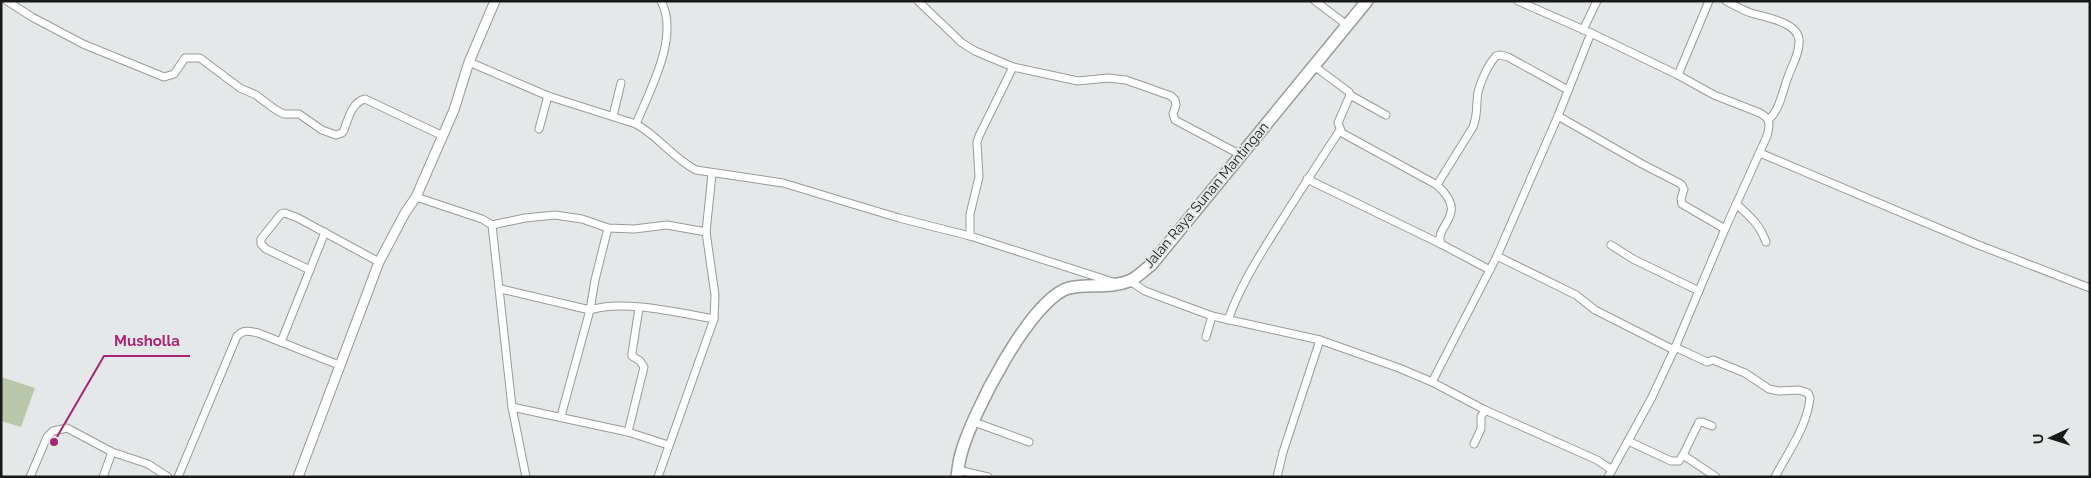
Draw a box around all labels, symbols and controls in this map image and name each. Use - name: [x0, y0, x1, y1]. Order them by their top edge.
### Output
- street label: Jalan Raya Sunan Mantingan: [1140, 119, 1272, 271]
- callout: Musholla: [104, 326, 190, 356]
- text: Musholla: [114, 332, 180, 350]
- north arrow: [2026, 413, 2076, 463]
- text: U: [2030, 433, 2046, 445]

